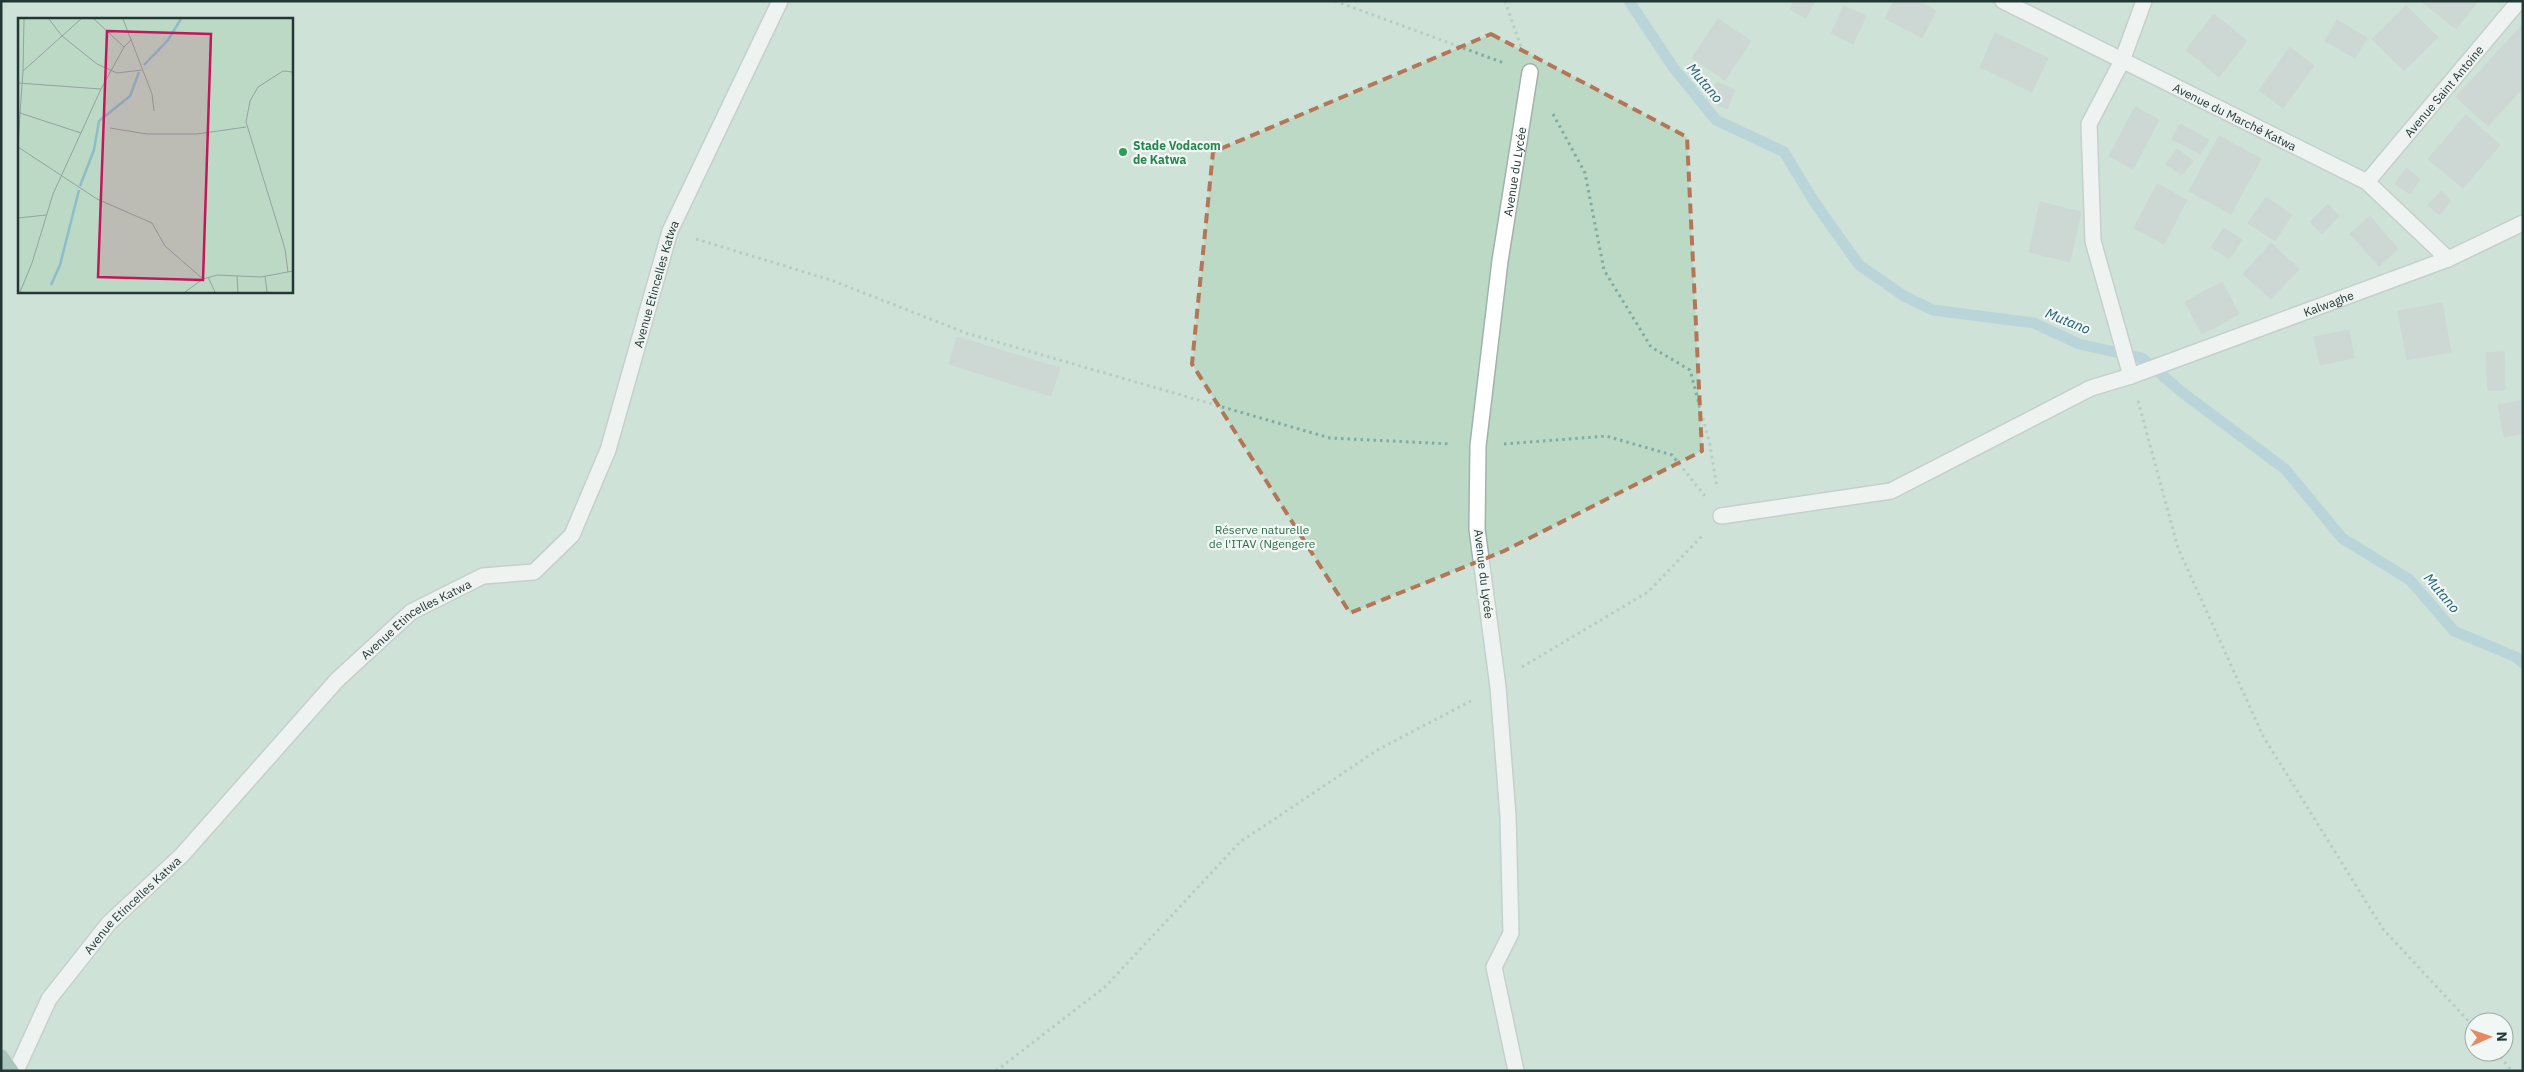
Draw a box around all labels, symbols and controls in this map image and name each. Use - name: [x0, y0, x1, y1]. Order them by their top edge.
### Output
- inset map: [18, 18, 292, 292]
- street label: Avenue Saint Antoine: [2401, 42, 2487, 140]
- water label: Mutano: [1683, 59, 1727, 107]
- street label: Avenue du Marché Katwa: [2171, 79, 2300, 154]
- street label: Avenue du Lycée: [1500, 125, 1529, 217]
- place label: Stade Vodacom de Katwa: [1133, 138, 1221, 167]
- marker: Stade Vodacom de Katwa: [1117, 146, 1129, 158]
- street label: Avenue Etincelles Katwa: [630, 217, 682, 349]
- street label: Kalwaghe: [2301, 287, 2356, 319]
- water label: Mutano: [2043, 304, 2093, 338]
- park label: Réserve naturelle de l'ITAV (Ngengere: [1209, 522, 1316, 551]
- street label: Avenue du Lycée: [1471, 528, 1497, 620]
- water label: Mutano: [2420, 569, 2464, 617]
- street label: Avenue Etincelles Katwa: [357, 576, 474, 662]
- street label: Avenue Etincelles Katwa: [80, 852, 184, 957]
- north arrow: [2464, 1012, 2514, 1062]
- text: N: [2493, 1031, 2511, 1042]

